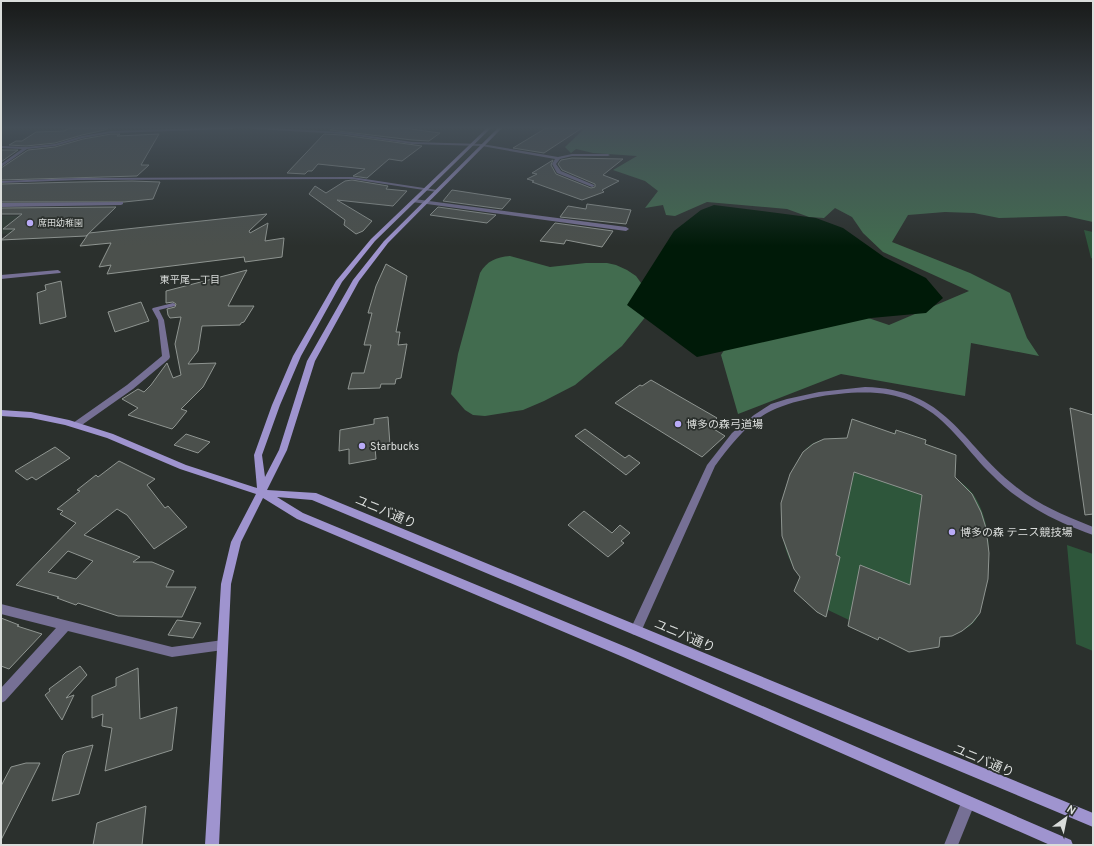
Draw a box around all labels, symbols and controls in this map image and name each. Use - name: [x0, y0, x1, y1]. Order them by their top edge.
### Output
- marker: 席田幼稚園: [25, 218, 35, 228]
- place label: 席田幼稚園: [38, 218, 83, 229]
- district label: 東平尾一丁目: [160, 274, 220, 287]
- place label: 博多の森弓道場: [686, 418, 763, 432]
- marker: 博多の森弓道場: [673, 419, 683, 429]
- place label: Starbucks: [370, 440, 419, 454]
- marker: Starbucks: [357, 441, 367, 451]
- street label: ユニバ通り: [352, 493, 418, 533]
- place label: 博多の森 テニス競技場: [960, 526, 1073, 540]
- marker: 博多の森 テニス競技場: [947, 527, 957, 537]
- street label: ユニバ通り: [651, 617, 717, 657]
- street label: ユニバ通り: [950, 742, 1016, 782]
- north arrow: [1046, 798, 1086, 838]
- text: N: [1064, 802, 1078, 818]

